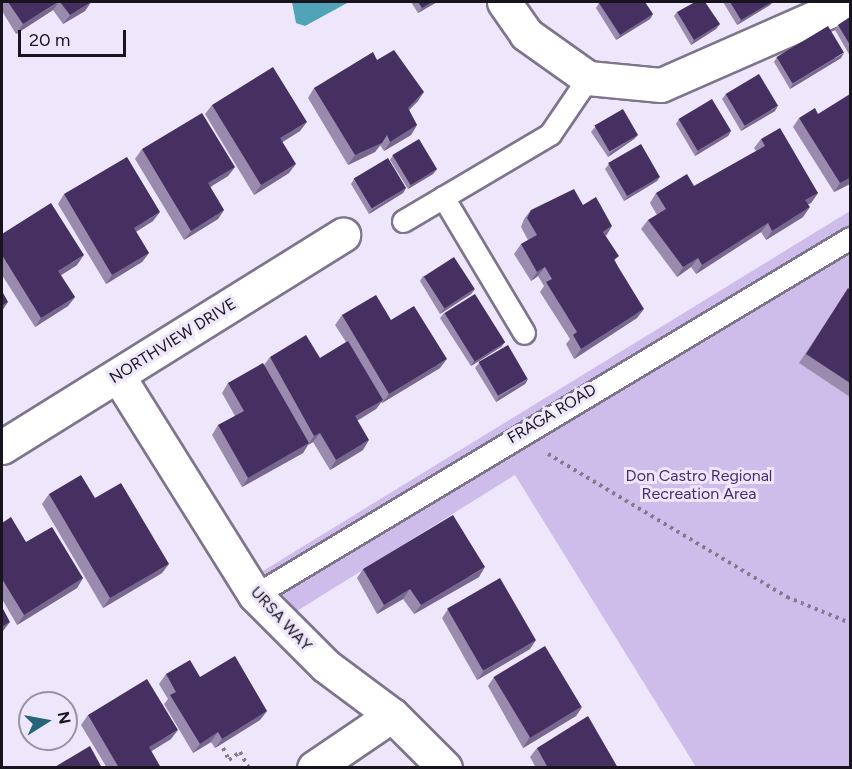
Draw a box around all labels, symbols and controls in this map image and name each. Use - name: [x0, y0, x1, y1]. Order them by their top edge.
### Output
- scale bar: [21, 18, 129, 56]
- text: 20 m: [29, 29, 70, 51]
- street label: NORTHVIEW DRIVE: [106, 294, 240, 388]
- street label: FRAGA ROAD: [504, 380, 600, 448]
- park label: Don Castro Regional Recreation Area: [626, 466, 772, 504]
- street label: URSA WAY: [246, 583, 316, 655]
- north arrow: [18, 691, 78, 751]
- text: N: [54, 710, 75, 726]

